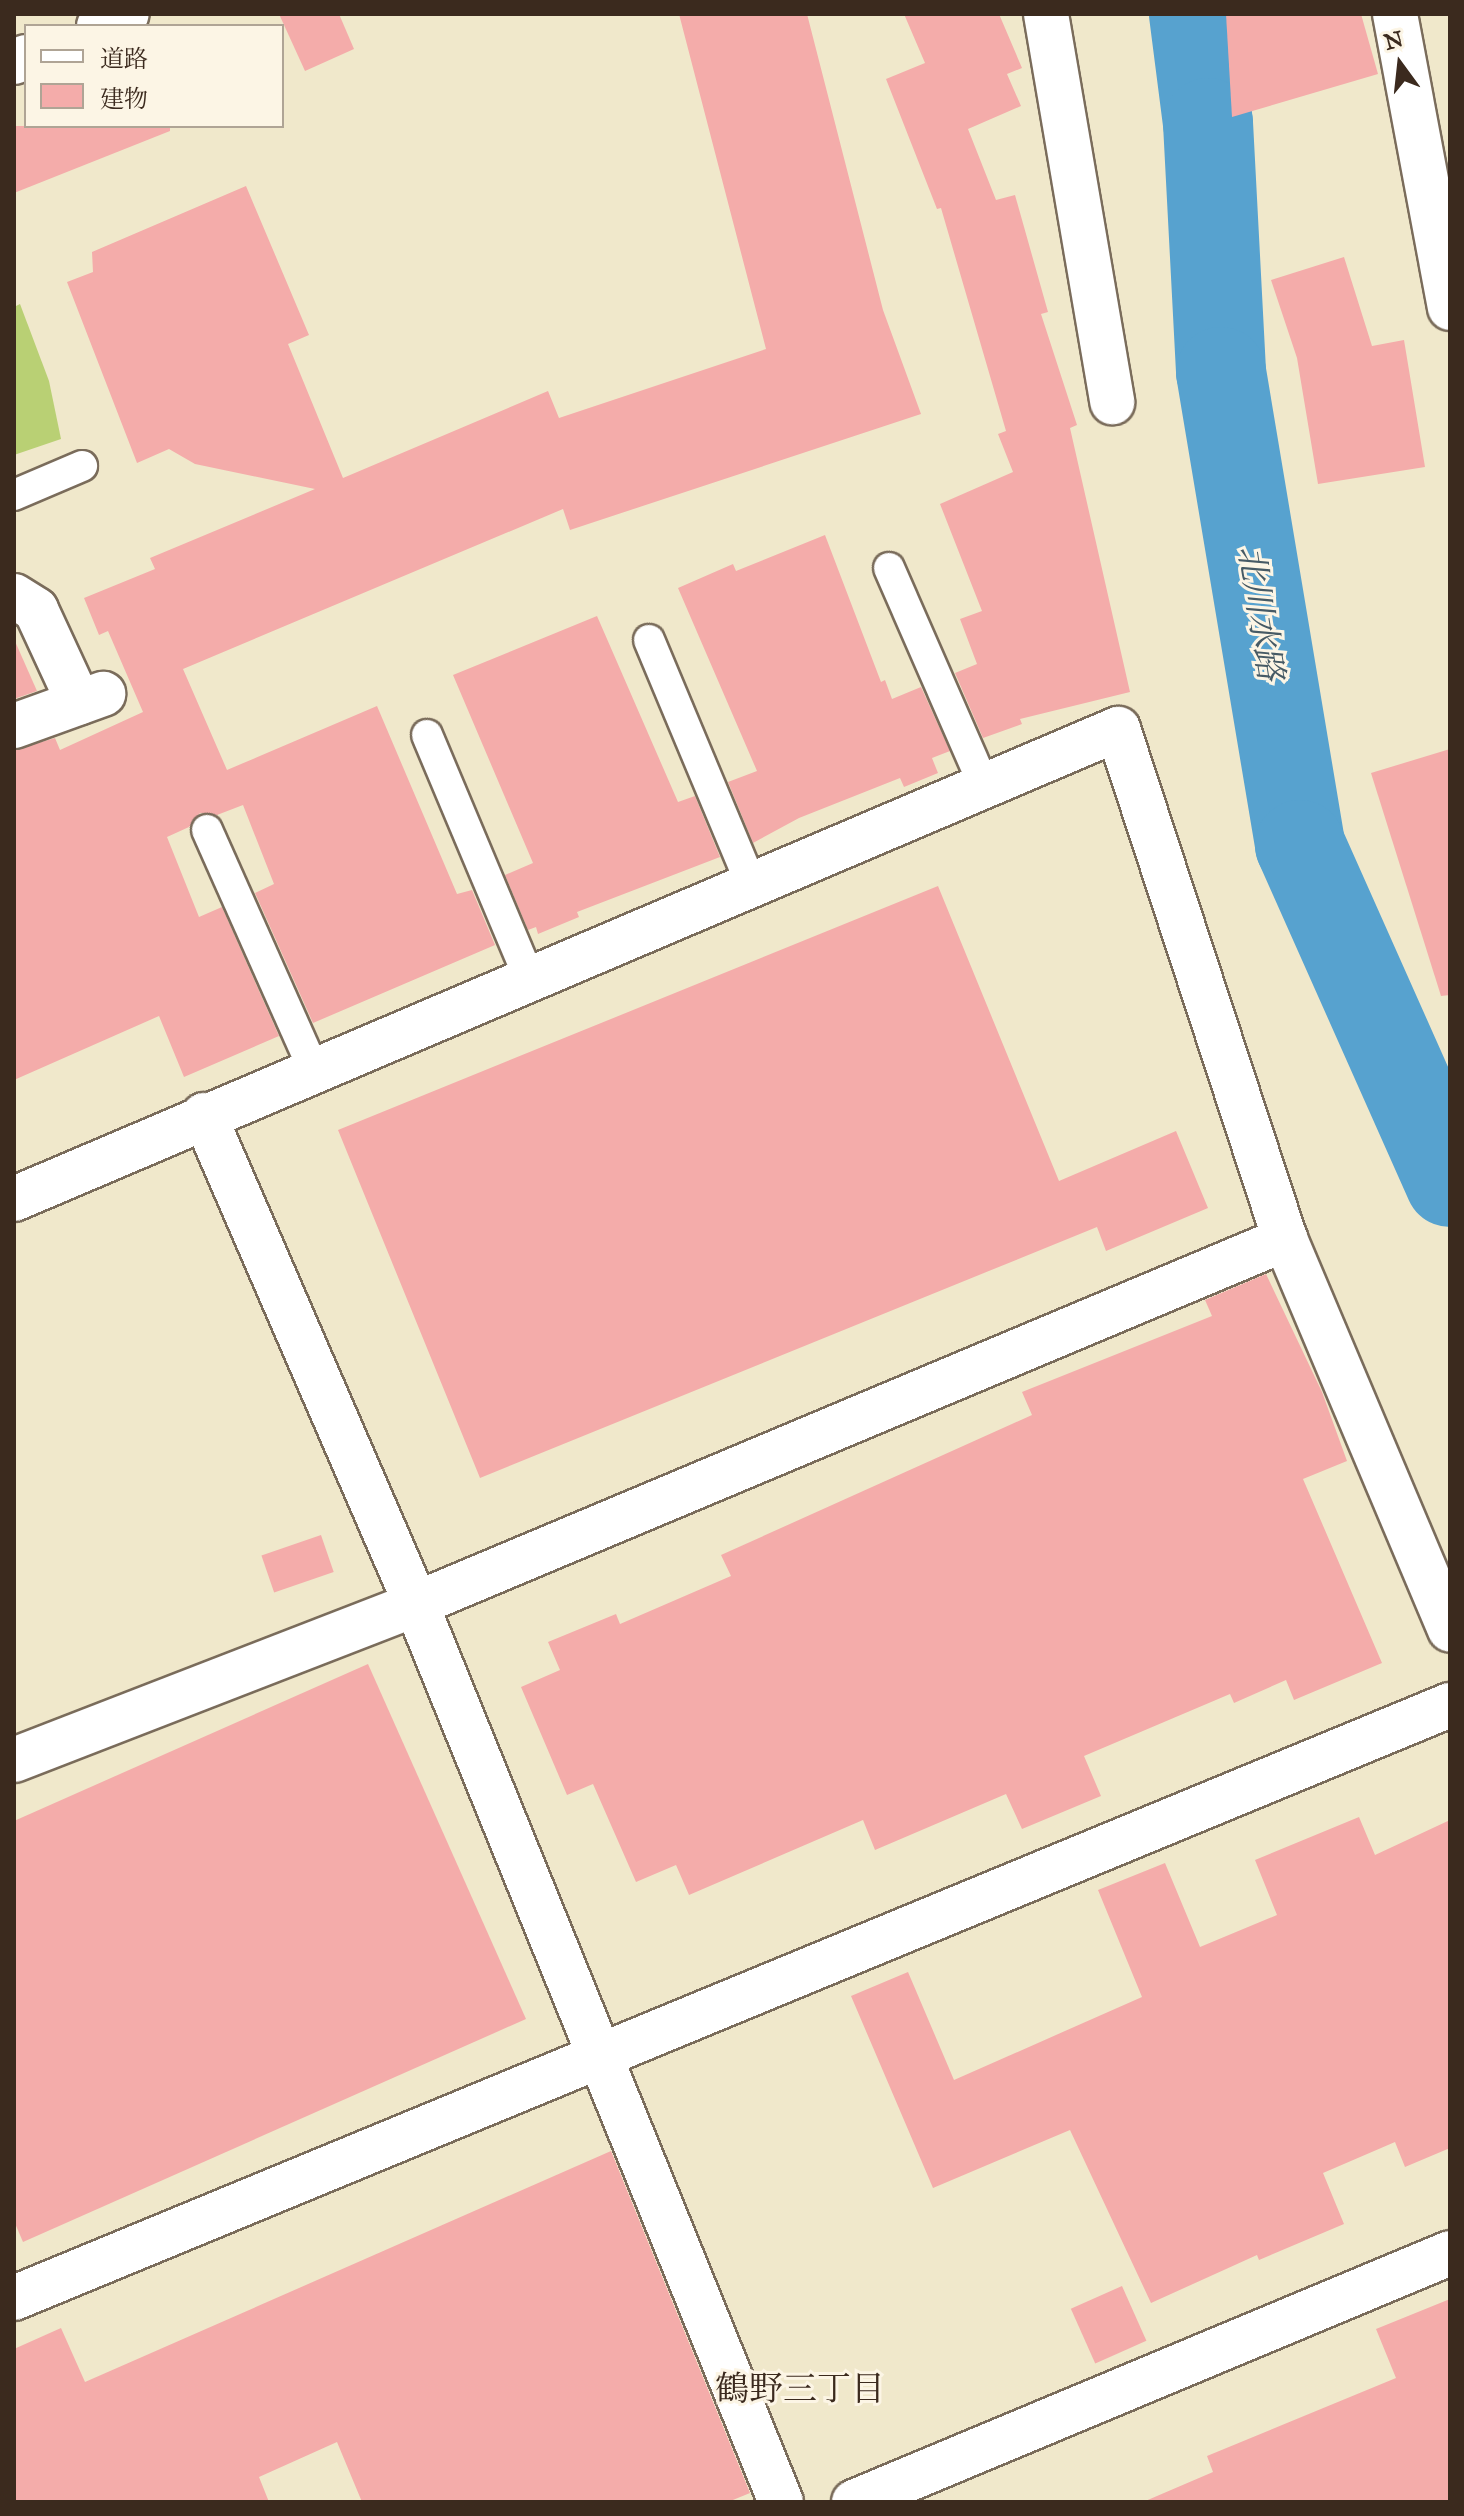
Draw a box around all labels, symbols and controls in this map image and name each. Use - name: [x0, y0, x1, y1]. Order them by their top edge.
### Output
- legend: [24, 24, 284, 128]
- north arrow: [1360, 24, 1440, 104]
- text: N: [1381, 25, 1406, 56]
- text: 道路: [100, 44, 148, 74]
- text: 建物: [100, 84, 148, 114]
- water label: 北川水路: [1230, 543, 1292, 683]
- district label: 鶴野三丁目: [715, 2369, 885, 2409]

